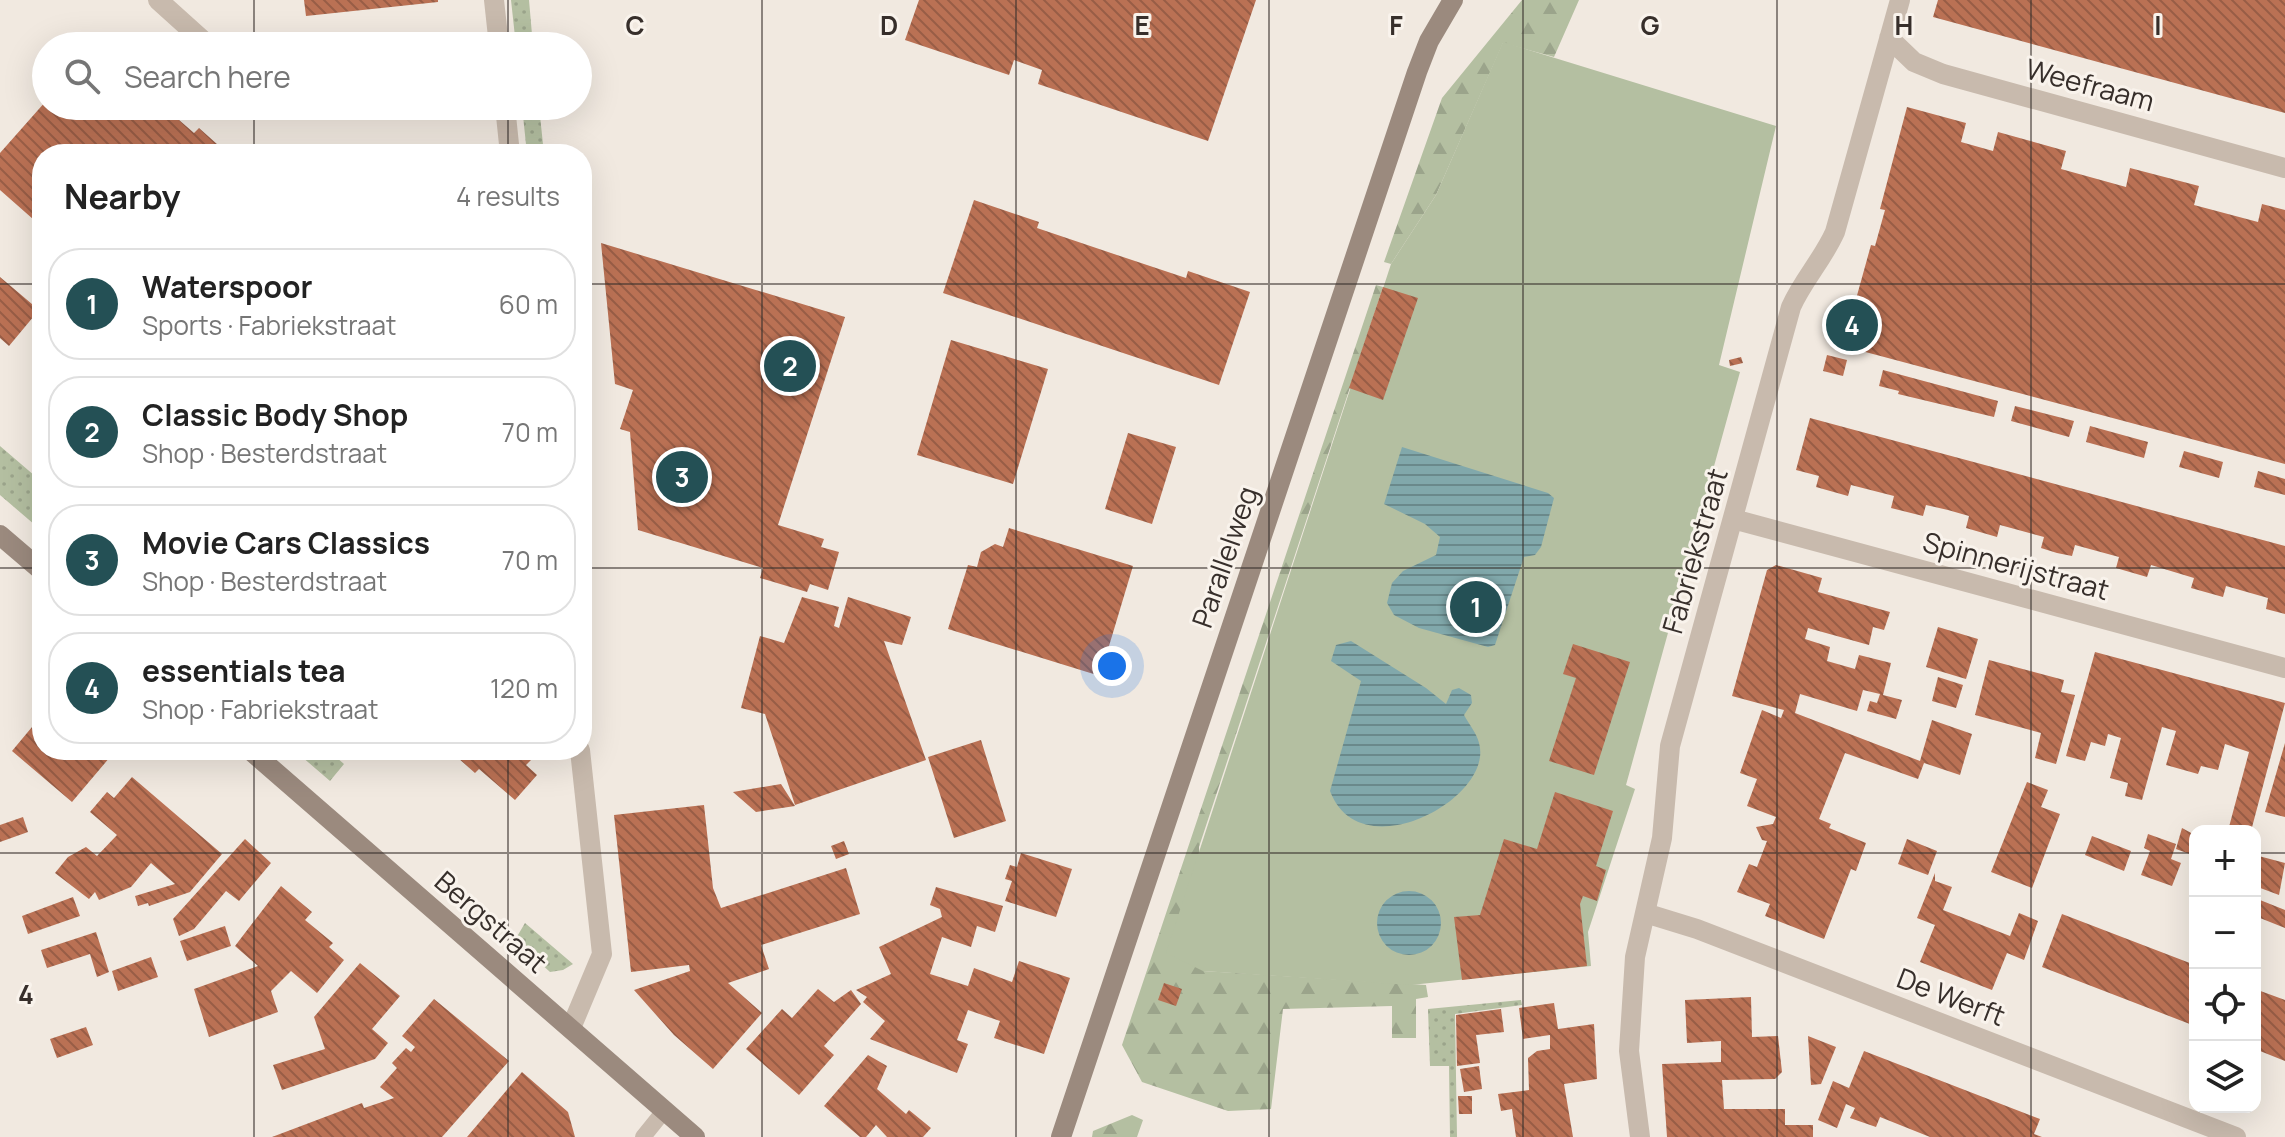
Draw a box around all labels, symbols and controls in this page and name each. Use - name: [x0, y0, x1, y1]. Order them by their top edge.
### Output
- text: C: [625, 7, 645, 43]
- text: D: [880, 7, 898, 43]
- text: E: [1134, 7, 1150, 43]
- text: F: [1389, 7, 1403, 43]
- text: G: [1640, 7, 1660, 43]
- text: H: [1895, 7, 1913, 43]
- text: I: [2154, 7, 2162, 43]
- search box: [32, 32, 592, 120]
- street label: Weefraam: [2022, 49, 2159, 119]
- icon: search: [60, 54, 104, 98]
- text: Search here: [124, 56, 291, 97]
- text: Nearby: [64, 173, 180, 219]
- text: 4 results: [456, 178, 560, 214]
- text: Waterspoor: [142, 266, 313, 307]
- text: 1: [86, 286, 98, 322]
- text: 60 m: [499, 286, 558, 322]
- pin: 4: [1826, 295, 1878, 355]
- text: Sports · Fabriekstraat: [142, 307, 396, 343]
- pin: 2: [764, 336, 816, 396]
- text: Classic Body Shop: [142, 394, 408, 435]
- text: 2: [84, 414, 100, 450]
- text: 70 m: [502, 414, 558, 450]
- text: Shop · Besterdstraat: [142, 435, 387, 471]
- pin: 3: [656, 447, 708, 507]
- street label: Fabriekstraat: [1652, 464, 1736, 638]
- street label: Parallelweg: [1182, 481, 1266, 632]
- text: Movie Cars Classics: [142, 522, 430, 563]
- street label: Spinnerijstraat: [1919, 522, 2114, 608]
- text: 3: [84, 542, 100, 578]
- text: 70 m: [502, 542, 558, 578]
- text: Shop · Besterdstraat: [142, 563, 387, 599]
- pin: 1: [1450, 577, 1502, 637]
- your location: [1092, 646, 1132, 686]
- text: essentials tea: [142, 650, 345, 691]
- text: 4: [84, 670, 100, 706]
- text: 120 m: [490, 670, 558, 706]
- text: Shop · Fabriekstraat: [142, 691, 378, 727]
- map controls: [2189, 825, 2261, 1113]
- button: +: [2189, 825, 2261, 897]
- street label: Bergstraat: [427, 862, 556, 981]
- button: −: [2189, 897, 2261, 969]
- street label: De Werft: [1892, 958, 2011, 1034]
- button: locate: [2189, 969, 2261, 1041]
- text: 4: [18, 976, 34, 1012]
- button: layers: [2189, 1041, 2261, 1113]

